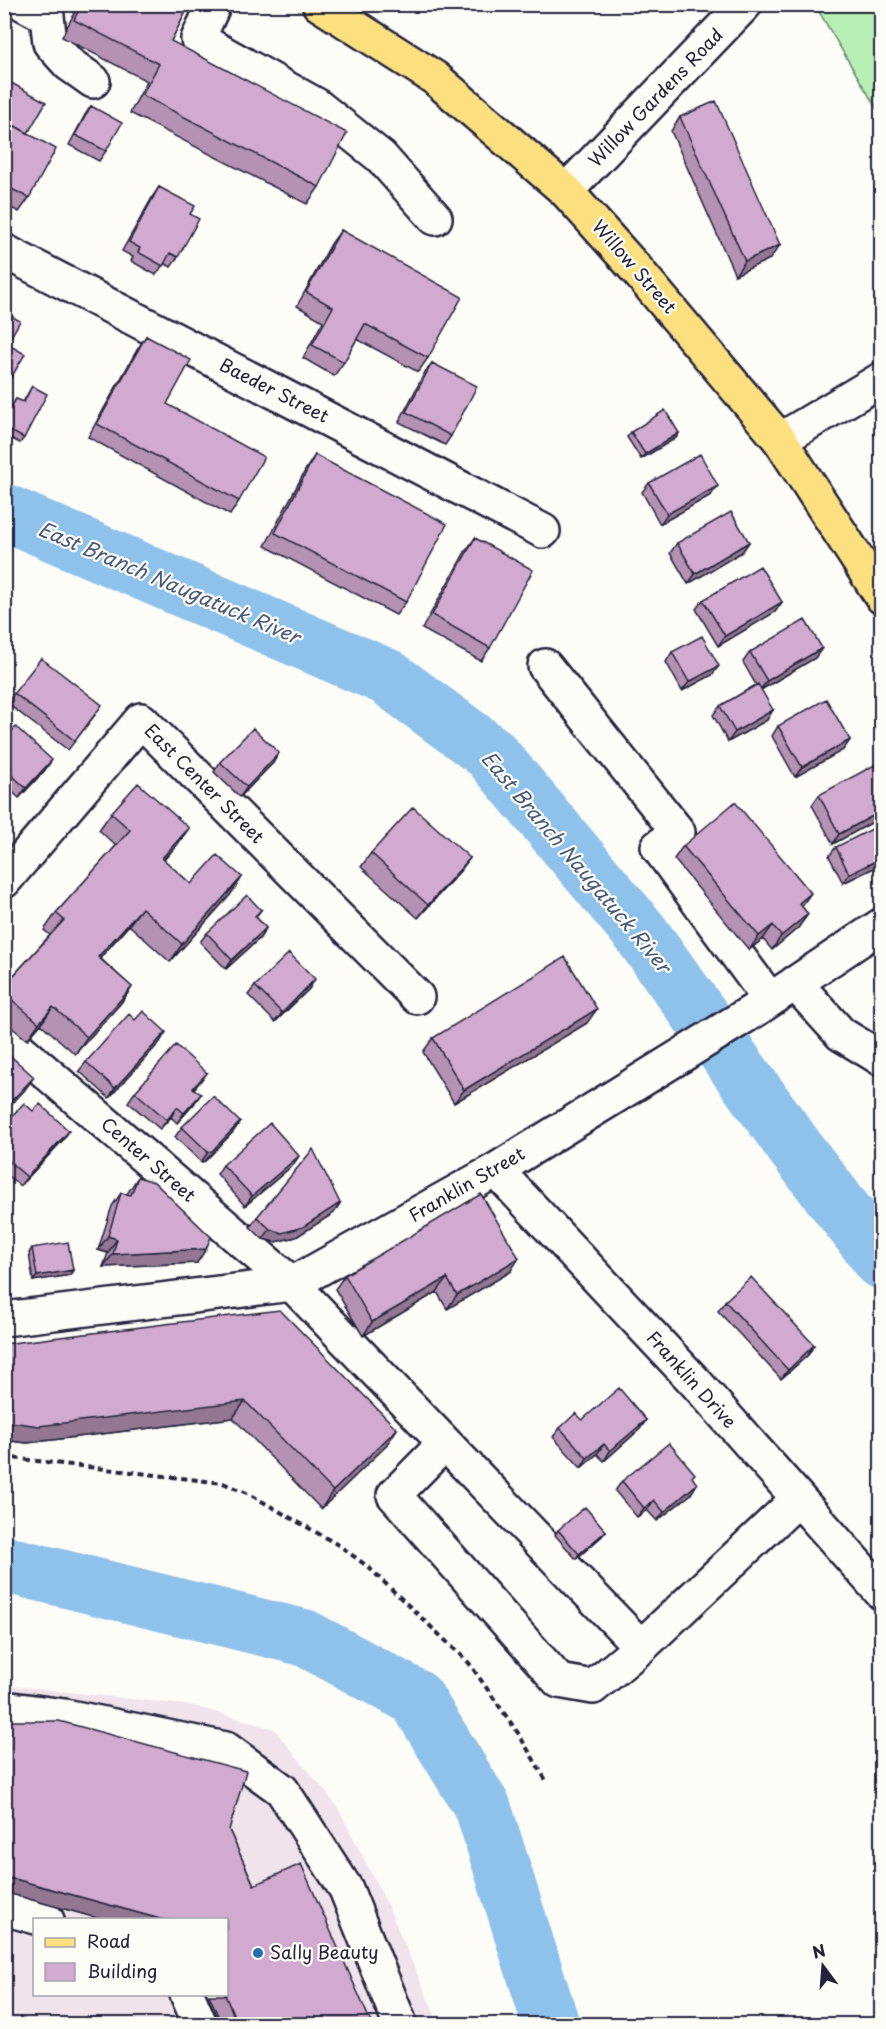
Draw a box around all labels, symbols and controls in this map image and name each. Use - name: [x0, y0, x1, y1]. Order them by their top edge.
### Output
- street label: Willow Gardens Road: [581, 21, 728, 172]
- street label: Willow Street: [587, 213, 684, 319]
- street label: Baeder Street: [215, 351, 334, 429]
- water label: East Branch Naugatuck River: [34, 513, 308, 652]
- street label: East Center Street: [139, 717, 271, 849]
- water label: East Branch Naugatuck River: [475, 744, 681, 981]
- street label: Center Street: [96, 1110, 202, 1208]
- street label: Franklin Street: [403, 1140, 529, 1228]
- street label: Franklin Drive: [641, 1324, 743, 1434]
- legend: [33, 1918, 228, 1996]
- text: Road: [87, 1927, 131, 1954]
- north arrow: [793, 1936, 853, 1996]
- text: N: [809, 1937, 828, 1964]
- place label: Sally Beauty: [270, 1938, 379, 1965]
- marker: Sally Beauty: [251, 1946, 265, 1960]
- text: Building: [87, 1957, 157, 1984]

